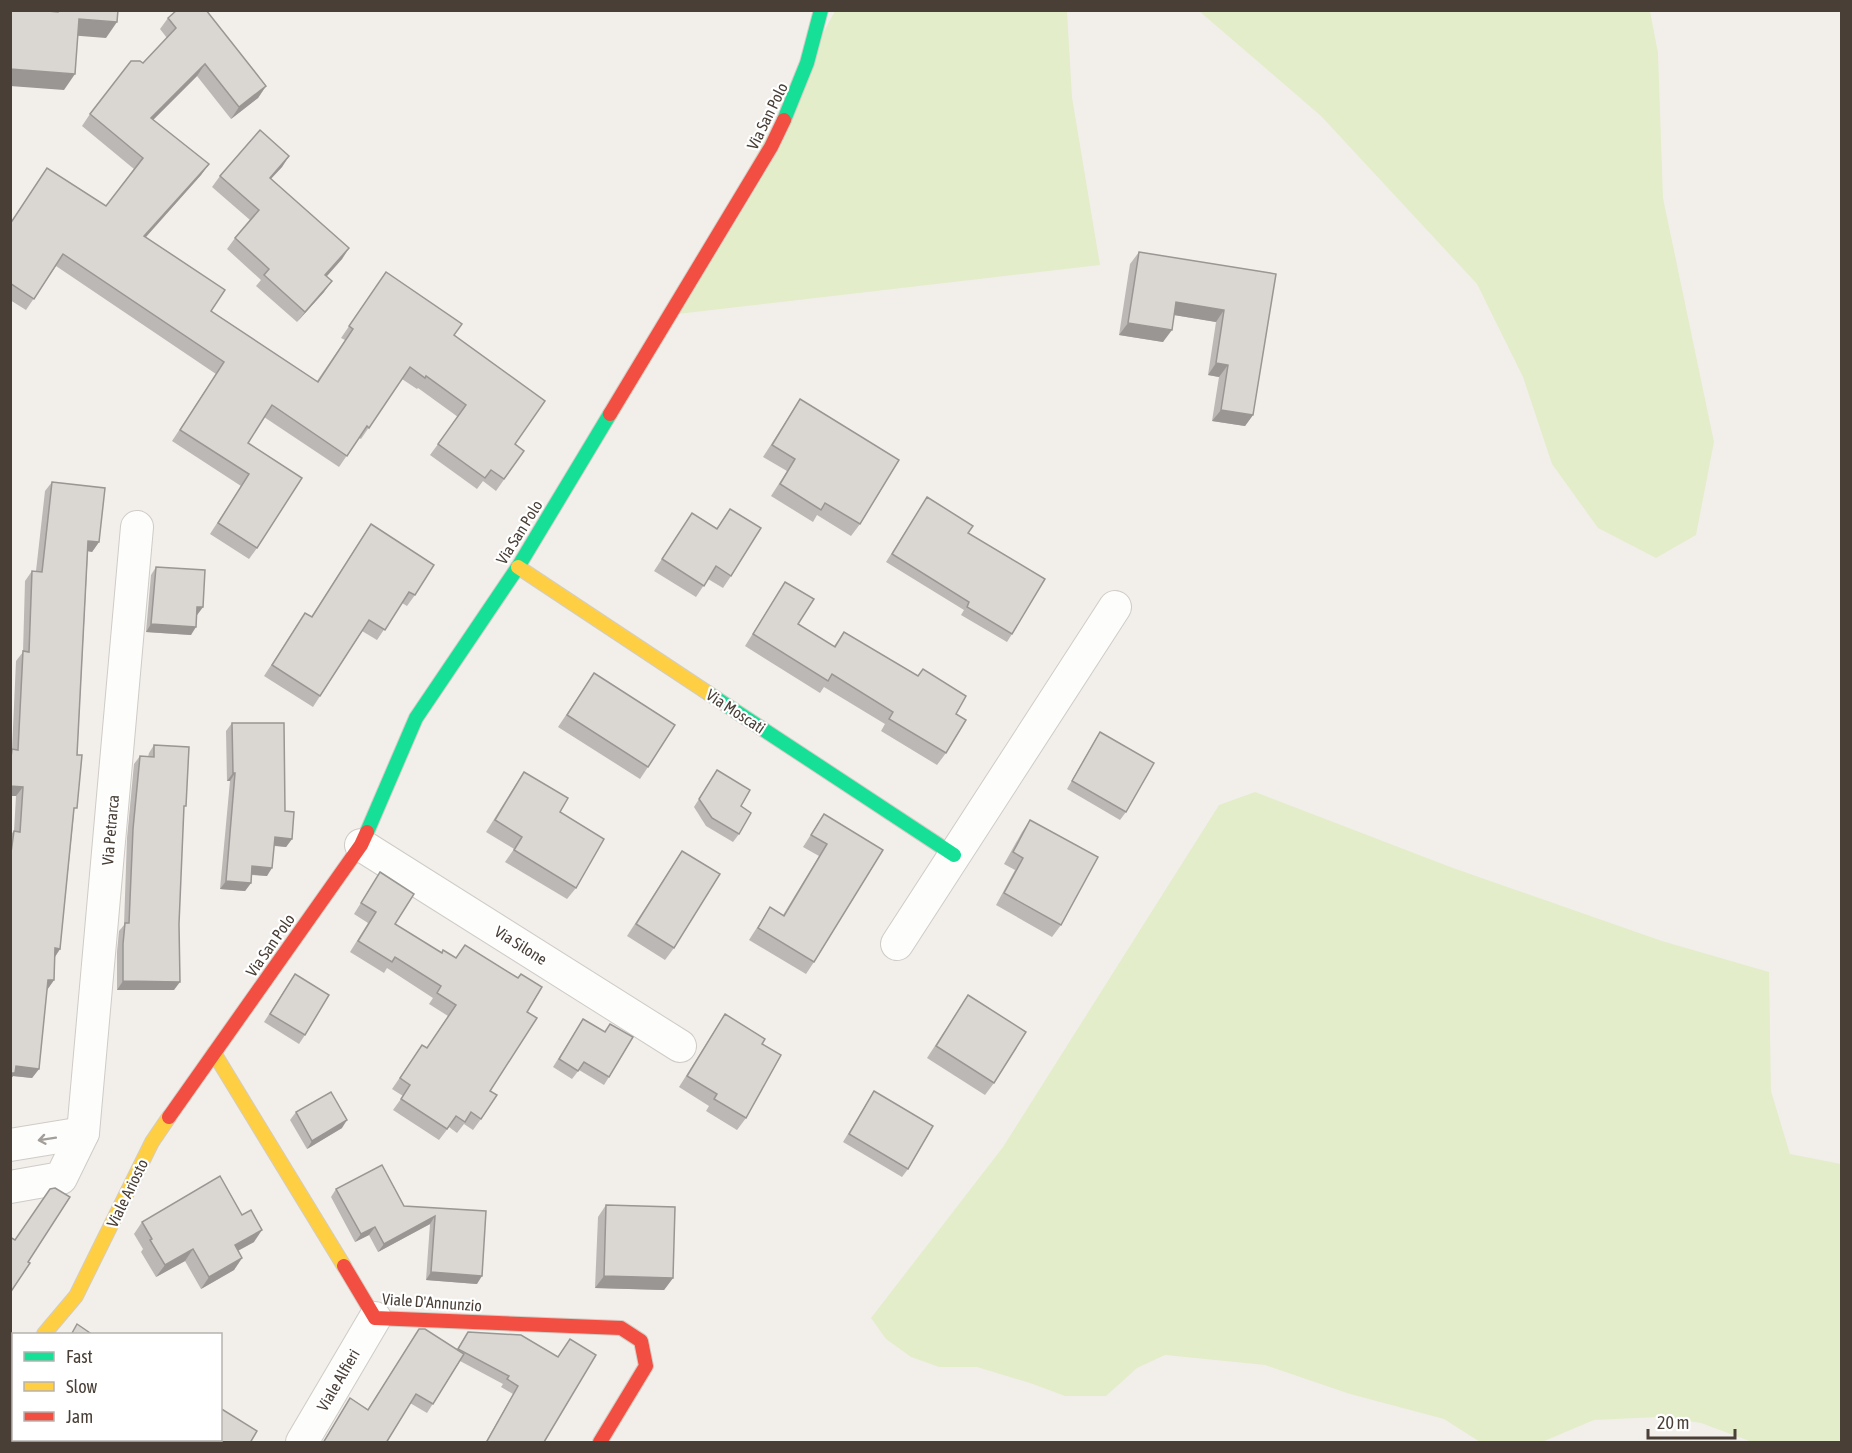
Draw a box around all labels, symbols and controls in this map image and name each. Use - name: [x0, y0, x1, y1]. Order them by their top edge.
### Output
- street label: Via San Polo: [743, 80, 791, 152]
- street label: Via San Polo: [492, 497, 546, 567]
- street label: Via Moscati: [703, 685, 769, 737]
- street label: Via Petrarca: [98, 794, 122, 866]
- street label: Via San Polo: [242, 910, 298, 980]
- street label: Via Silone: [492, 922, 550, 968]
- one-way arrow: [37, 1134, 57, 1145]
- street label: Viale Ariosto: [103, 1156, 151, 1230]
- street label: Viale D'Annunzio: [382, 1290, 482, 1314]
- legend: [12, 1333, 222, 1441]
- text: Fast: [66, 1346, 93, 1367]
- street label: Viale Alfieri: [313, 1346, 363, 1414]
- text: Slow: [66, 1376, 97, 1397]
- scale bar: [1648, 1402, 1735, 1440]
- text: Jam: [66, 1406, 93, 1427]
- text: 20 m: [1657, 1412, 1689, 1433]

